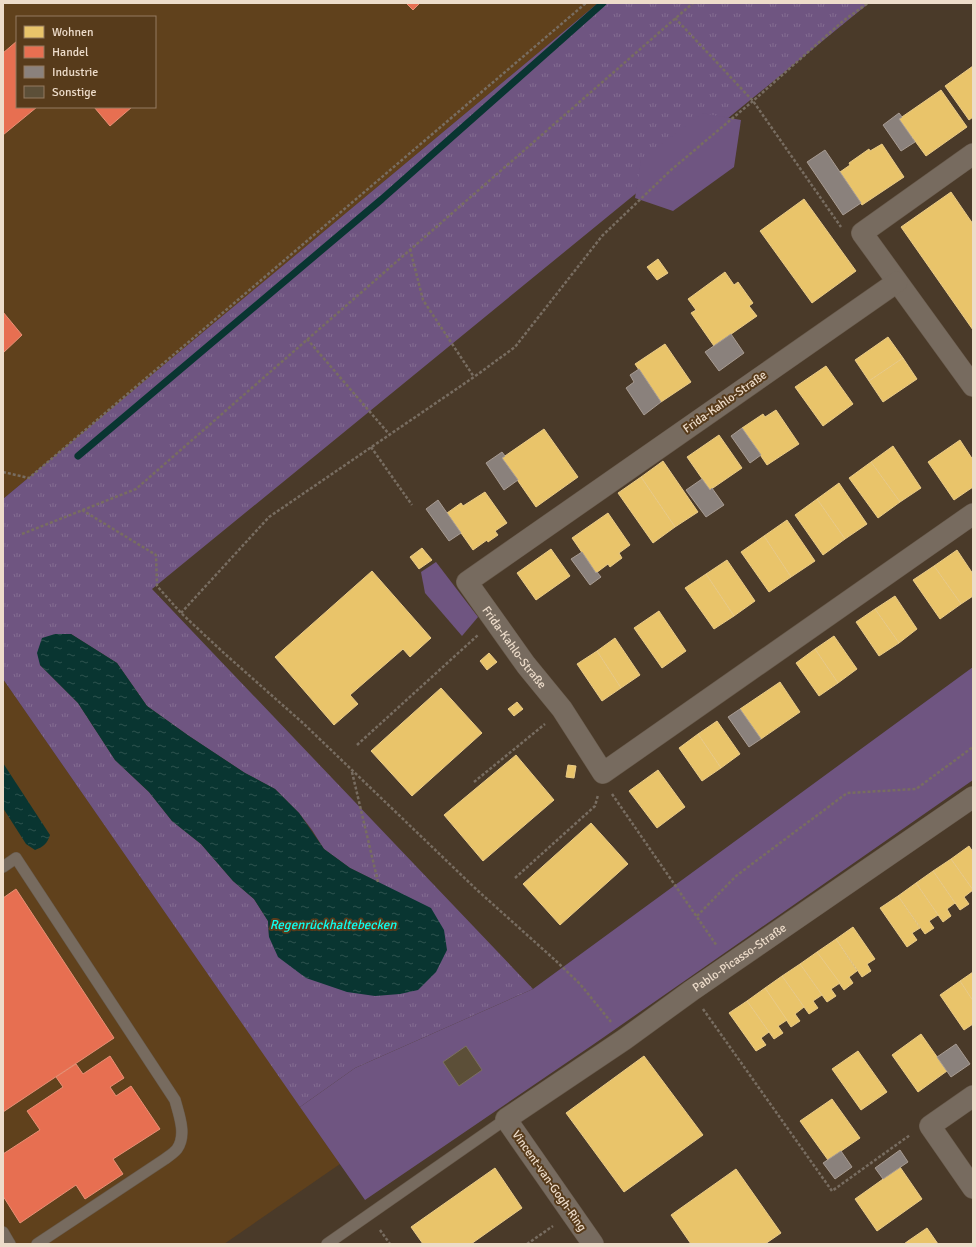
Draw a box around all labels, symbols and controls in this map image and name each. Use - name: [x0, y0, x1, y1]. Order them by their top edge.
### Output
- legend: [16, 16, 156, 108]
- text: Wohnen: [52, 25, 94, 40]
- text: Handel: [52, 45, 89, 60]
- text: Industrie: [52, 65, 98, 80]
- text: Sonstige: [52, 85, 97, 100]
- street label: Frida-Kahlo-Straße: [680, 367, 770, 437]
- street label: Frida-Kahlo-Straße: [479, 603, 550, 692]
- water label: Regenrückhaltebecken: [270, 917, 397, 933]
- street label: Pablo-Picasso-Straße: [690, 920, 789, 995]
- street label: Vincent-van-Gogh-Ring: [508, 1128, 590, 1234]

